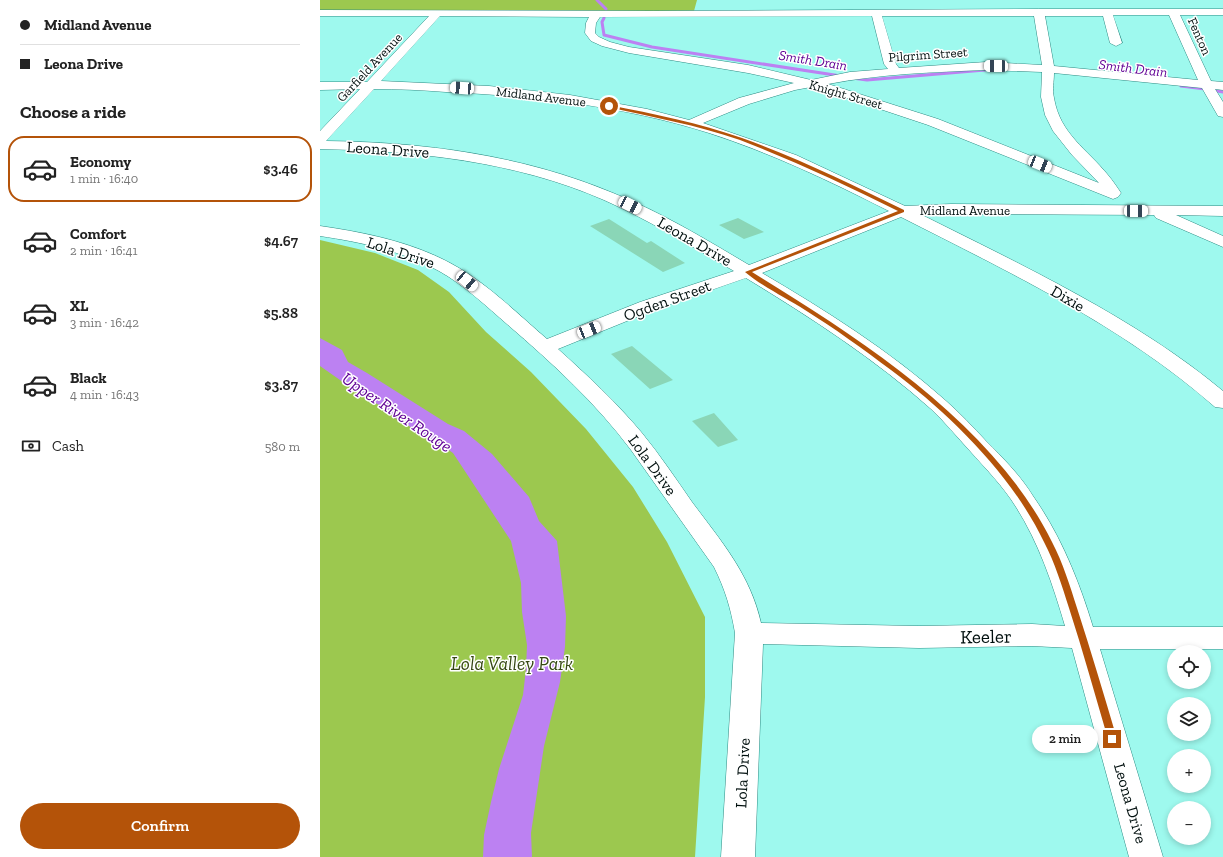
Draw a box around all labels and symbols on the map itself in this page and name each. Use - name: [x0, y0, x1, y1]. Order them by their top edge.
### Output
- street label: Fenton: [1185, 15, 1215, 58]
- street label: Garfield Avenue: [334, 30, 405, 105]
- street label: Pilgrim Street: [888, 44, 968, 65]
- water label: Smith Drain: [777, 47, 848, 74]
- water label: Smith Drain: [1098, 56, 1168, 81]
- car: [984, 60, 1008, 72]
- street label: Knight Street: [807, 77, 885, 112]
- car: [450, 81, 474, 95]
- street label: Midland Avenue: [495, 84, 587, 109]
- route start: [600, 97, 618, 115]
- street label: Leona Drive: [346, 137, 430, 162]
- car: [1027, 154, 1053, 174]
- car: [617, 194, 643, 216]
- street label: Midland Avenue: [920, 203, 1010, 218]
- car: [1124, 205, 1148, 217]
- street label: Leona Drive: [654, 213, 735, 270]
- street label: Lola Drive: [365, 233, 437, 272]
- car: [454, 269, 480, 293]
- street label: Ogden Street: [621, 276, 714, 325]
- street label: Dixie: [1047, 281, 1088, 316]
- car: [576, 320, 602, 340]
- water label: Upper River Rouge: [338, 368, 456, 456]
- street label: Lola Drive: [624, 431, 681, 499]
- street label: Keeler: [960, 625, 1012, 648]
- park label: Lola Valley Park: [451, 652, 573, 675]
- callout: 2 min: [1032, 725, 1098, 753]
- route end: [1103, 730, 1121, 748]
- street label: Lola Drive: [731, 737, 754, 809]
- street label: Leona Drive: [1110, 761, 1151, 845]

